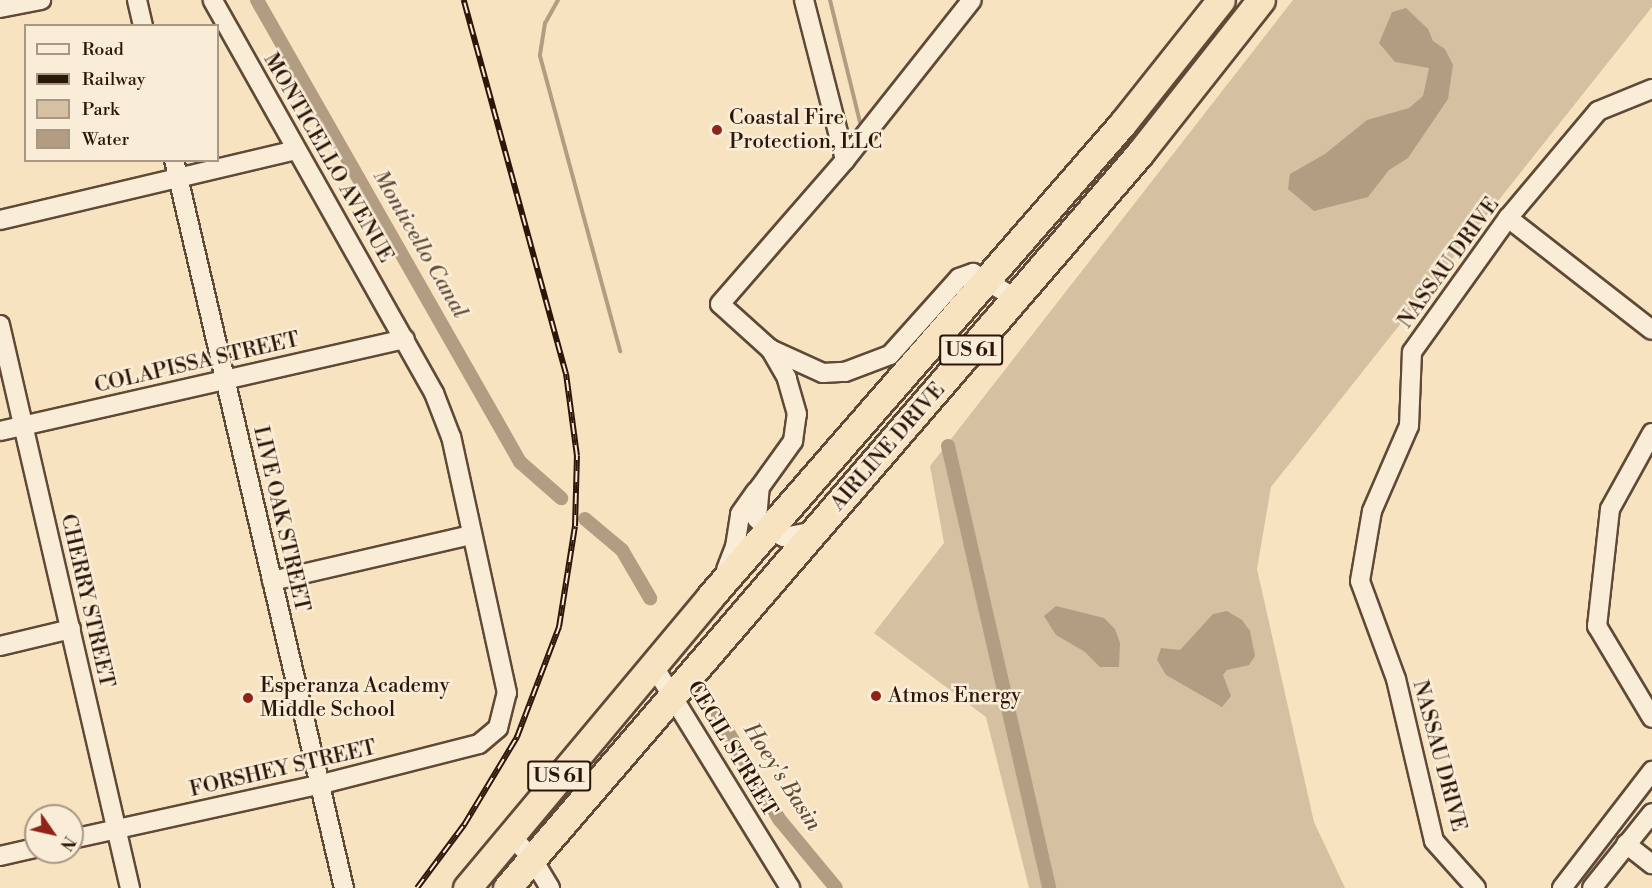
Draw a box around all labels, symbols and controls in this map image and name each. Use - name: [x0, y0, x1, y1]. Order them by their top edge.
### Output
- legend: [24, 24, 219, 162]
- text: Road: [82, 38, 124, 61]
- street label: MONTICELLO AVENUE: [258, 49, 398, 267]
- text: Railway: [82, 68, 145, 91]
- text: Park: [82, 98, 119, 121]
- place label: Coastal Fire Protection, LLC: [729, 105, 882, 155]
- marker: Coastal Fire Protection, LLC: [710, 123, 724, 137]
- text: Water: [82, 128, 129, 151]
- water label: Monticello Canal: [367, 165, 473, 323]
- street label: NASSAU DRIVE: [1393, 193, 1505, 333]
- street label: COLAPISSA STREET: [92, 327, 302, 399]
- road number: US 61: [938, 333, 1004, 367]
- street label: AIRLINE DRIVE: [826, 378, 950, 516]
- street label: LIVE OAK STREET: [247, 424, 315, 614]
- street label: CHERRY STREET: [55, 512, 119, 690]
- place label: Esperanza Academy Middle School: [260, 673, 450, 723]
- street label: CECIL STREET: [682, 677, 782, 821]
- street label: NASSAU DRIVE: [1407, 678, 1471, 834]
- place label: Atmos Energy: [888, 683, 1021, 709]
- marker: Atmos Energy: [869, 689, 883, 703]
- marker: Esperanza Academy Middle School: [241, 691, 255, 705]
- water label: Hoey's Basin: [737, 718, 827, 836]
- street label: FORSHEY STREET: [187, 735, 379, 803]
- road number: US 61: [526, 759, 592, 793]
- north arrow: [24, 804, 84, 864]
- text: N: [55, 832, 79, 854]

